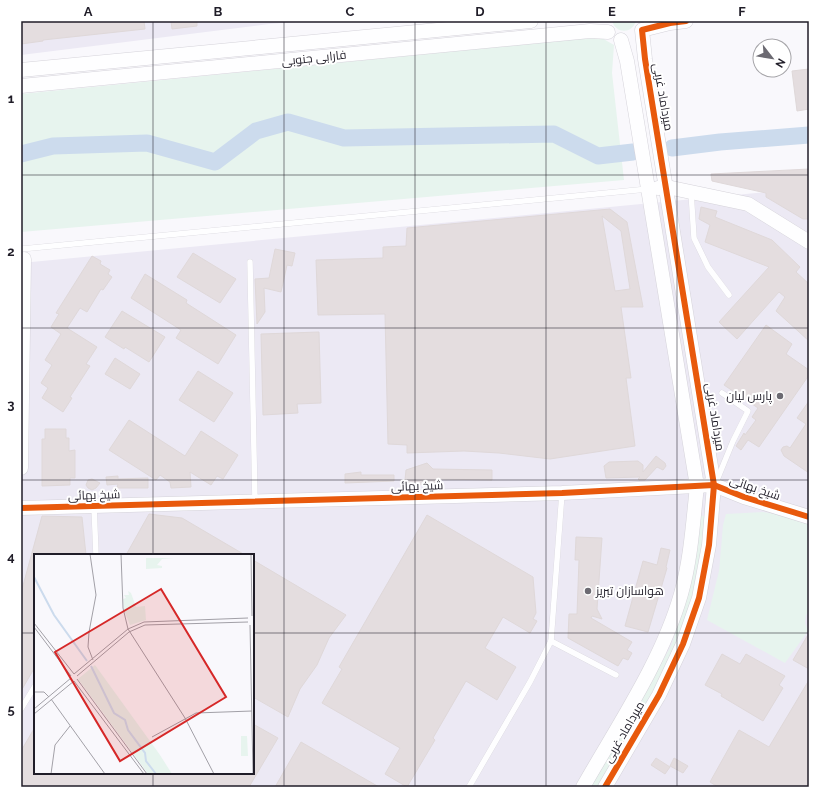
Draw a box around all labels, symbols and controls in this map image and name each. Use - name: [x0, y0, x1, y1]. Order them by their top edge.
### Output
- text: A: [84, 4, 93, 19]
- text: B: [214, 4, 223, 19]
- text: C: [346, 4, 355, 19]
- text: D: [475, 4, 485, 19]
- text: E: [608, 4, 616, 19]
- text: F: [738, 4, 746, 19]
- north arrow: [752, 38, 792, 78]
- street label: فارابی جنوبی: [281, 48, 347, 68]
- text: N: [772, 56, 788, 70]
- street label: میرداماد غربی: [650, 62, 676, 132]
- text: 1: [8, 91, 15, 106]
- text: 2: [7, 244, 15, 259]
- street label: میرداماد غربی: [703, 382, 727, 452]
- place label: پارس لیان: [726, 389, 773, 405]
- marker: پارس لیان: [775, 391, 785, 401]
- text: 3: [7, 397, 15, 412]
- street label: شیخ بهائی: [728, 473, 782, 504]
- street label: شیخ بهائی: [391, 478, 444, 495]
- street label: شیخ بهائی: [68, 487, 121, 504]
- text: 4: [7, 549, 15, 564]
- inset map: [34, 554, 254, 774]
- place label: هواسازان تبریز: [595, 584, 664, 598]
- marker: هواسازان تبریز: [583, 586, 593, 596]
- street label: میرداماد غربی: [601, 699, 647, 765]
- text: 5: [7, 702, 15, 717]

